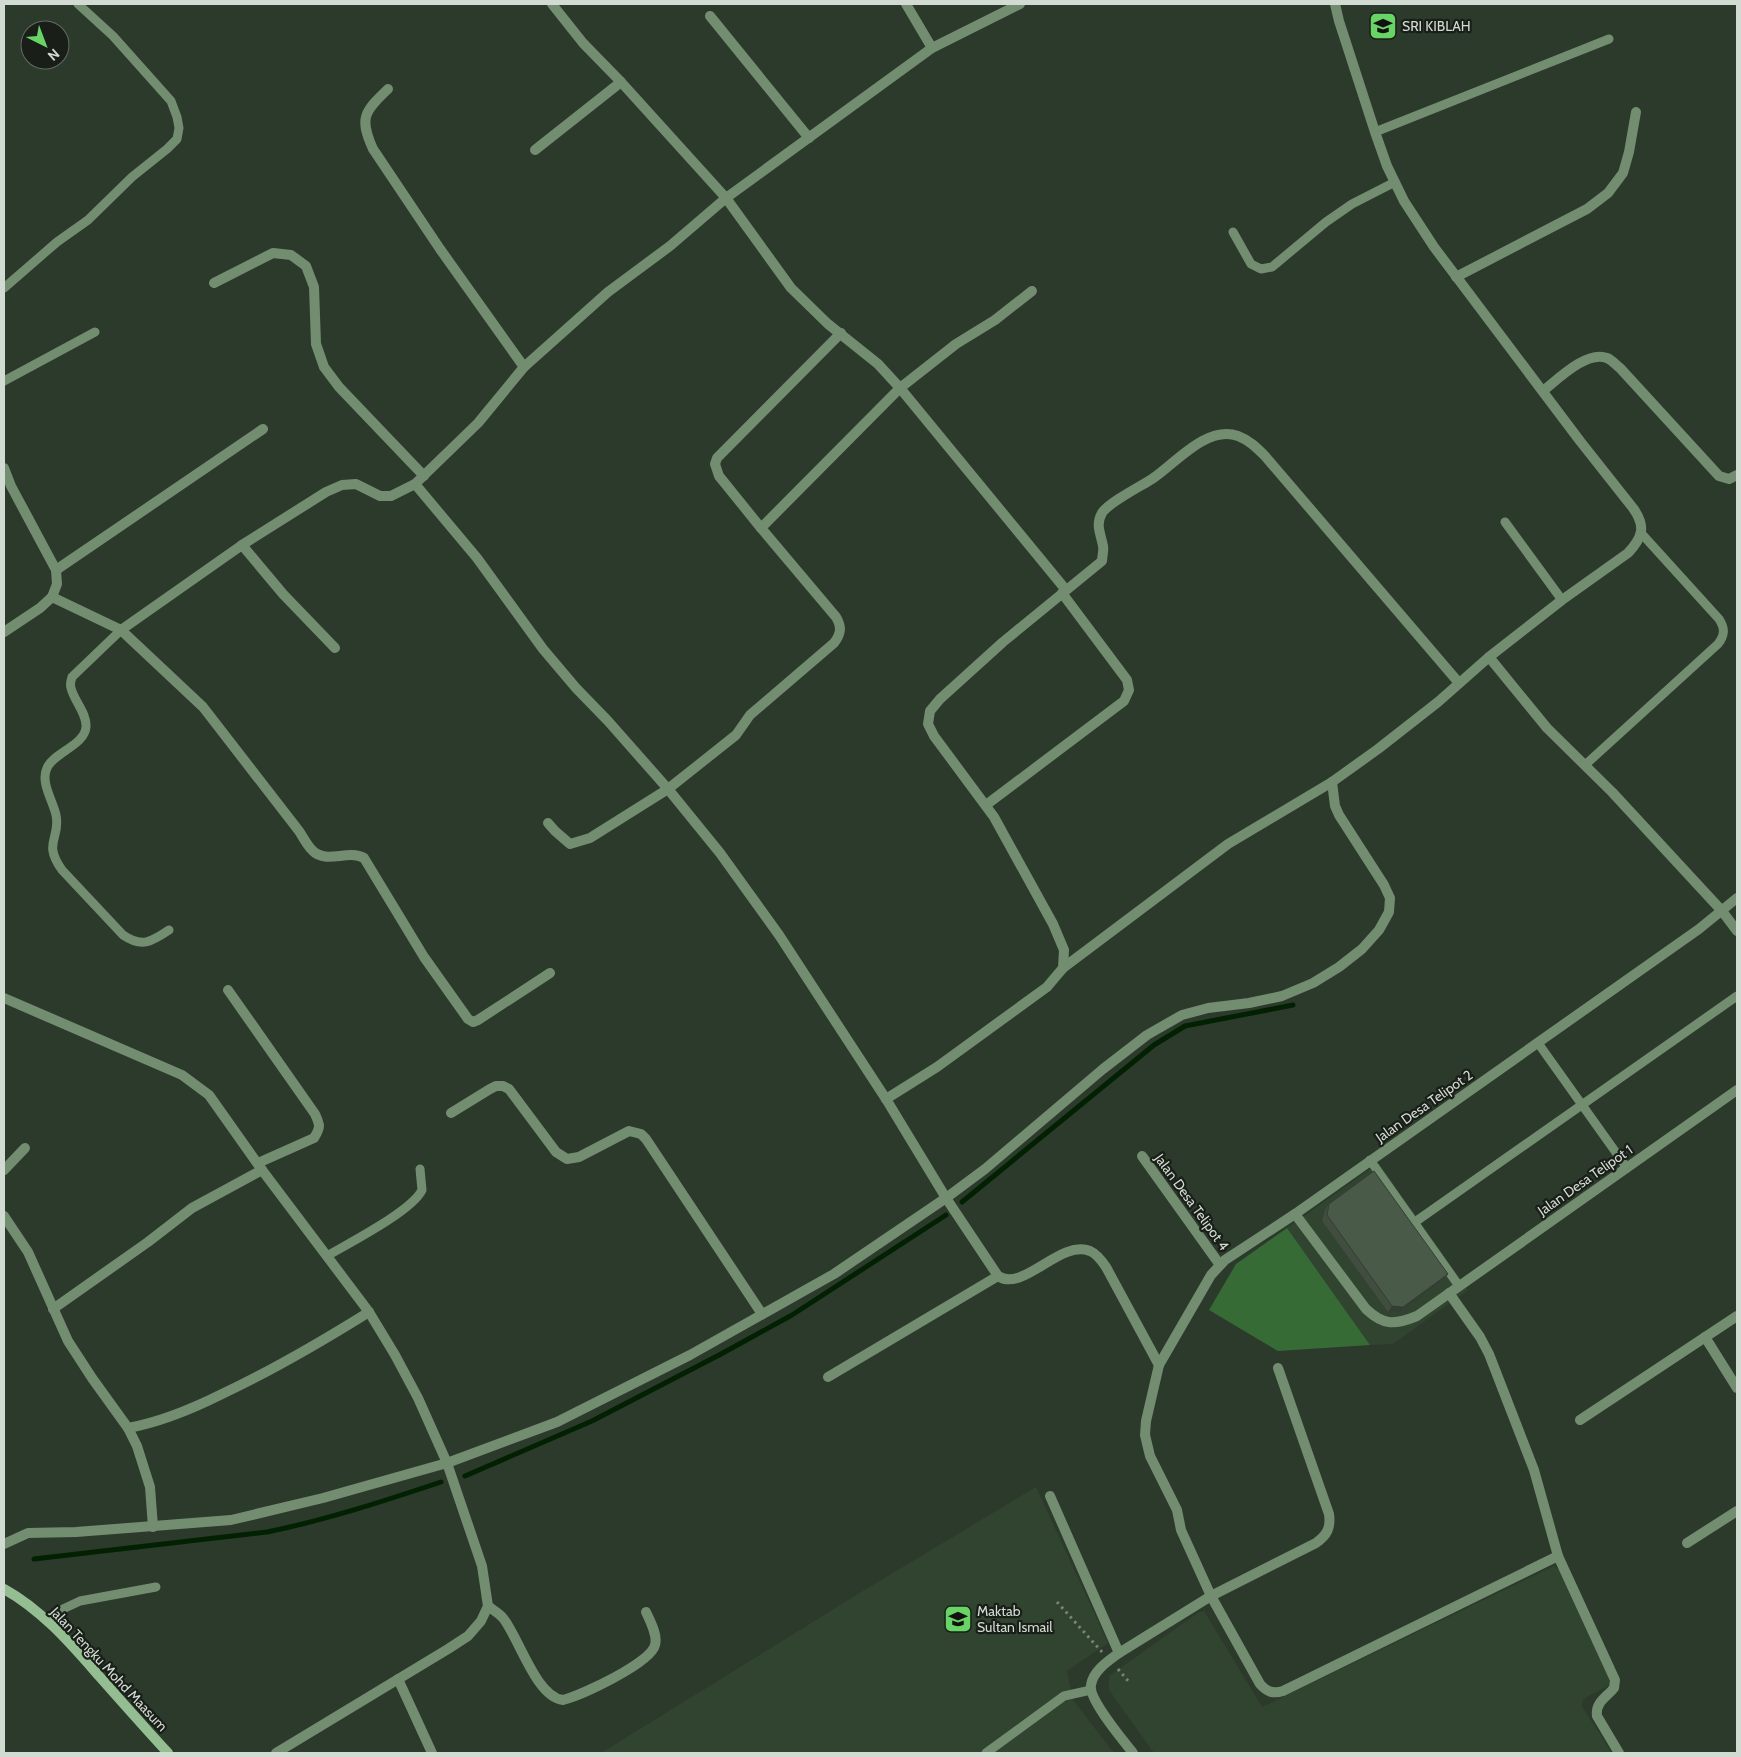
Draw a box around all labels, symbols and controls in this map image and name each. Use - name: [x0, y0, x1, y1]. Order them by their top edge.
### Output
- school or university icon: SRI KIBLAH: [1368, 11, 1398, 41]
- place label: SRI KIBLAH: [1402, 17, 1471, 35]
- north arrow: [20, 20, 70, 70]
- text: N: [44, 45, 63, 65]
- street label: Jalan Desa Telipot 2: [1371, 1066, 1476, 1147]
- street label: Jalan Desa Telipot 1: [1533, 1141, 1636, 1220]
- street label: Jalan Desa Telipot 4: [1150, 1149, 1233, 1254]
- street label: Jalan Tengku Mohd Maasum: [46, 1602, 171, 1735]
- place label: Maktab Sultan Ismail: [977, 1602, 1053, 1636]
- school or university icon: Maktab Sultan Ismail: [943, 1604, 973, 1634]

